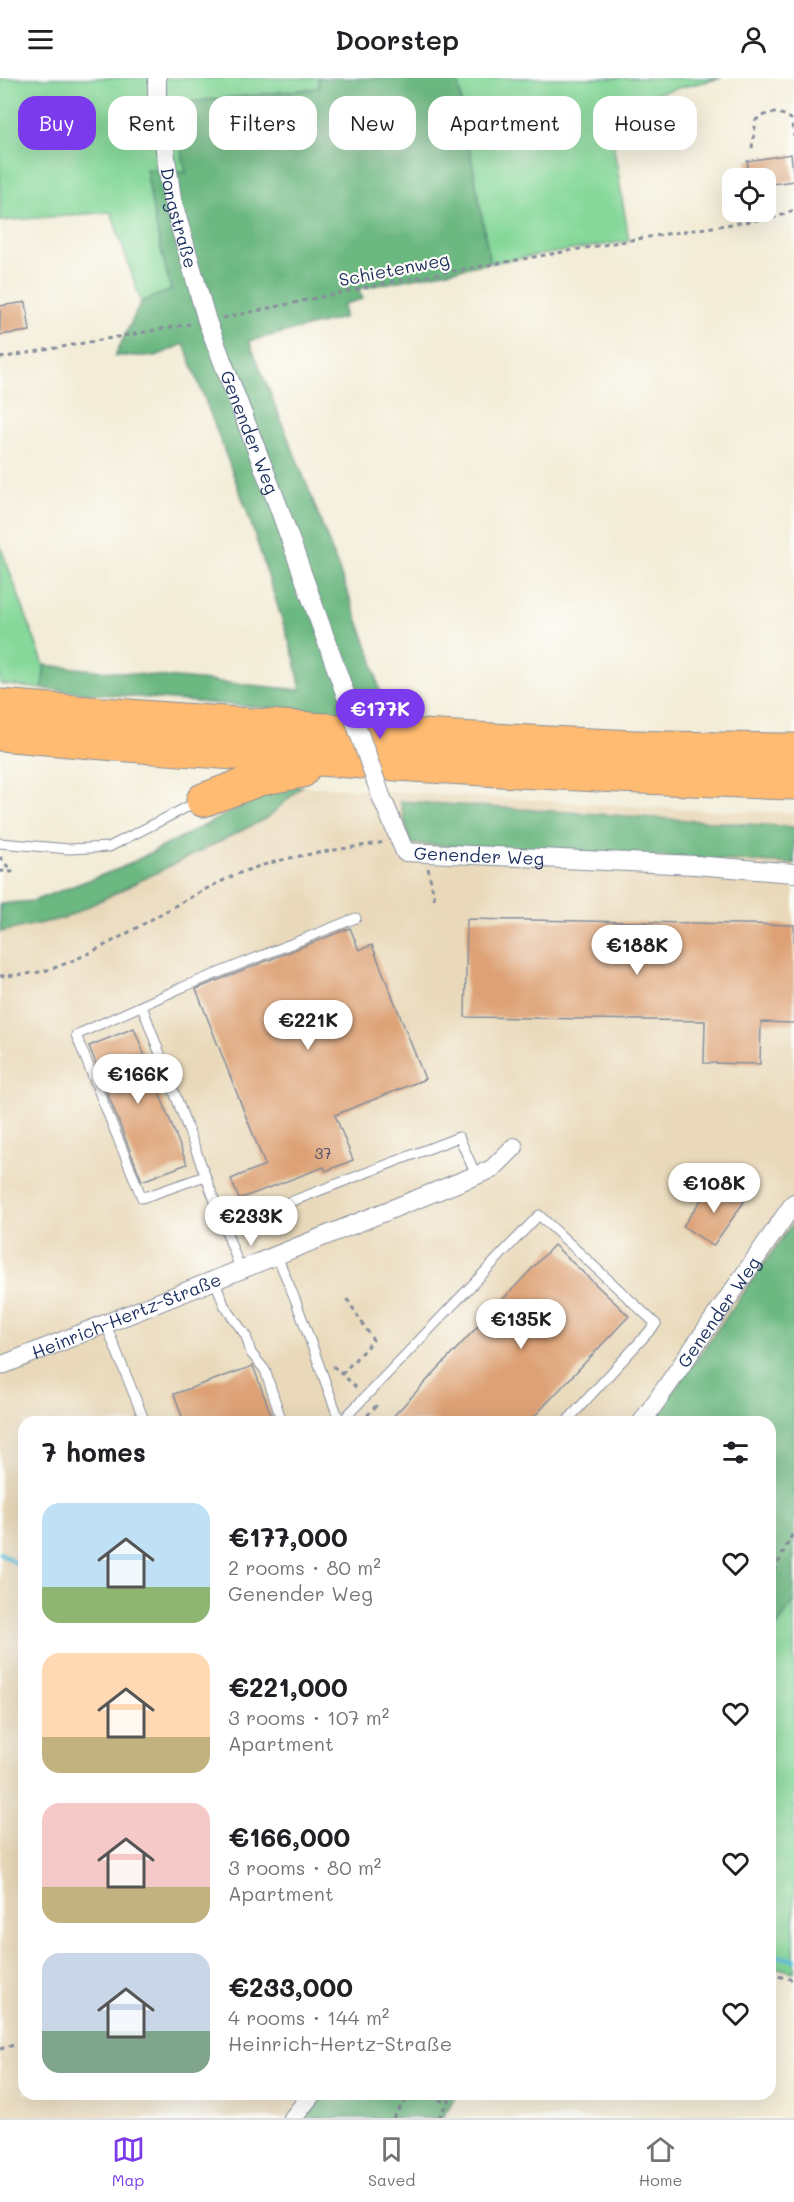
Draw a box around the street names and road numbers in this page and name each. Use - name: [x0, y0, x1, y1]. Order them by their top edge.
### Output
- street label: Dongstraße: [156, 166, 203, 271]
- street label: Schietenweg: [337, 247, 451, 291]
- street label: Genender Weg: [215, 367, 284, 497]
- street label: Genender Weg: [413, 840, 545, 870]
- street label: Genender Weg: [671, 1251, 765, 1372]
- street label: Heinrich-Hertz-Straße: [28, 1267, 224, 1364]

